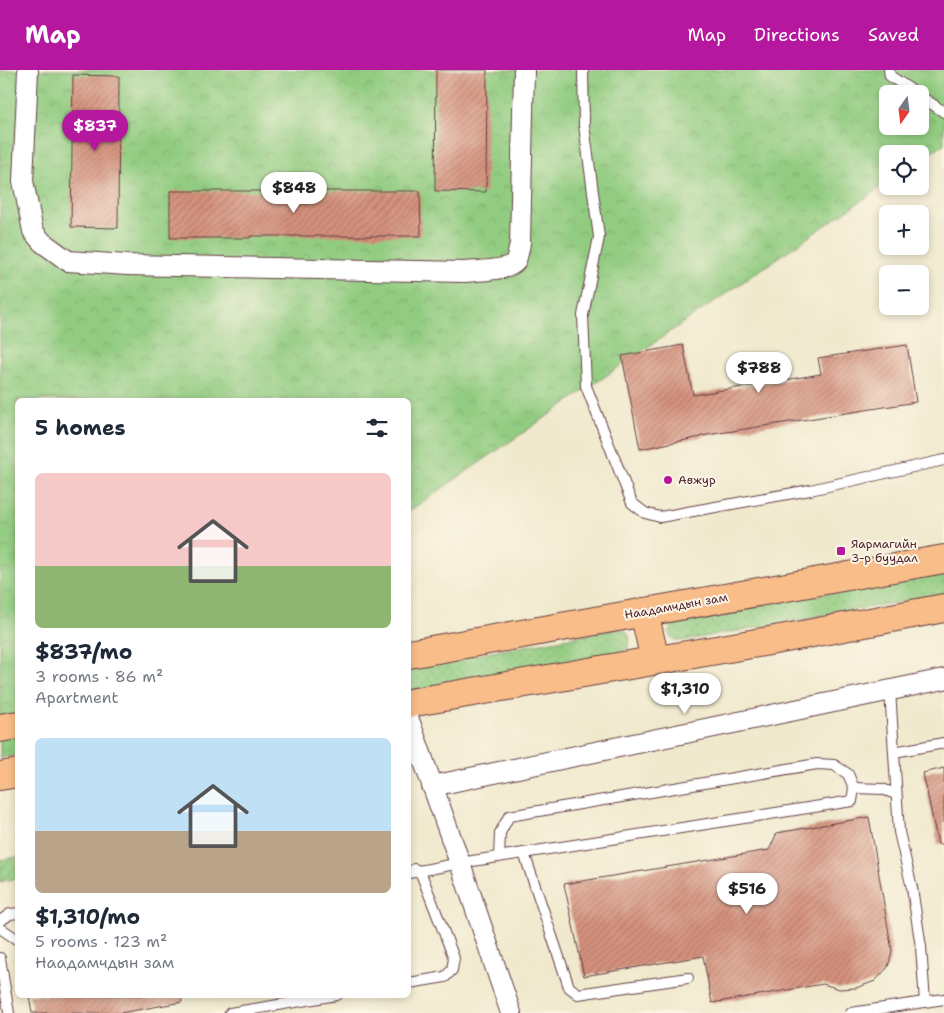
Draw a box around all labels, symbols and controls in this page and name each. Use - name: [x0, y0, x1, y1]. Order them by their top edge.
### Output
- text: Map: [25, 19, 81, 51]
- text: Map: [688, 23, 726, 47]
- text: Directions: [754, 23, 840, 47]
- text: Saved: [868, 23, 919, 47]
- north arrow: [879, 85, 929, 135]
- map controls: [879, 85, 929, 315]
- pin: $837: [65, 109, 125, 152]
- text: $837: [73, 115, 117, 136]
- button: locate: [879, 145, 929, 195]
- pin: $848: [264, 172, 324, 214]
- text: $848: [272, 177, 316, 198]
- button: +: [879, 205, 929, 255]
- button: −: [879, 265, 929, 315]
- pin: $788: [729, 352, 789, 394]
- text: $788: [737, 357, 781, 378]
- text: 5 homes: [35, 414, 126, 442]
- icon: filters: [363, 414, 391, 442]
- place label: Авжур: [678, 472, 716, 488]
- marker: Авжур: [662, 474, 674, 486]
- icon: home: [168, 506, 258, 596]
- place label: Яармагийн 3-р буудал: [851, 536, 918, 566]
- marker: Яармагийн 3-р буудал: [835, 545, 847, 557]
- street label: Наадамчдын зам: [623, 589, 729, 623]
- text: $837/mo: [35, 638, 132, 666]
- text: 3 rooms · 86 m²: [35, 666, 163, 687]
- pin: $1,310: [644, 672, 726, 715]
- text: $1,310: [660, 678, 710, 699]
- text: Apartment: [35, 687, 118, 708]
- icon: home: [168, 771, 258, 861]
- pin: $516: [717, 872, 777, 915]
- text: $516: [728, 878, 766, 899]
- text: $1,310/mo: [35, 903, 140, 931]
- text: 5 rooms · 123 m²: [35, 931, 167, 952]
- text: Наадамчдын зам: [35, 952, 174, 973]

